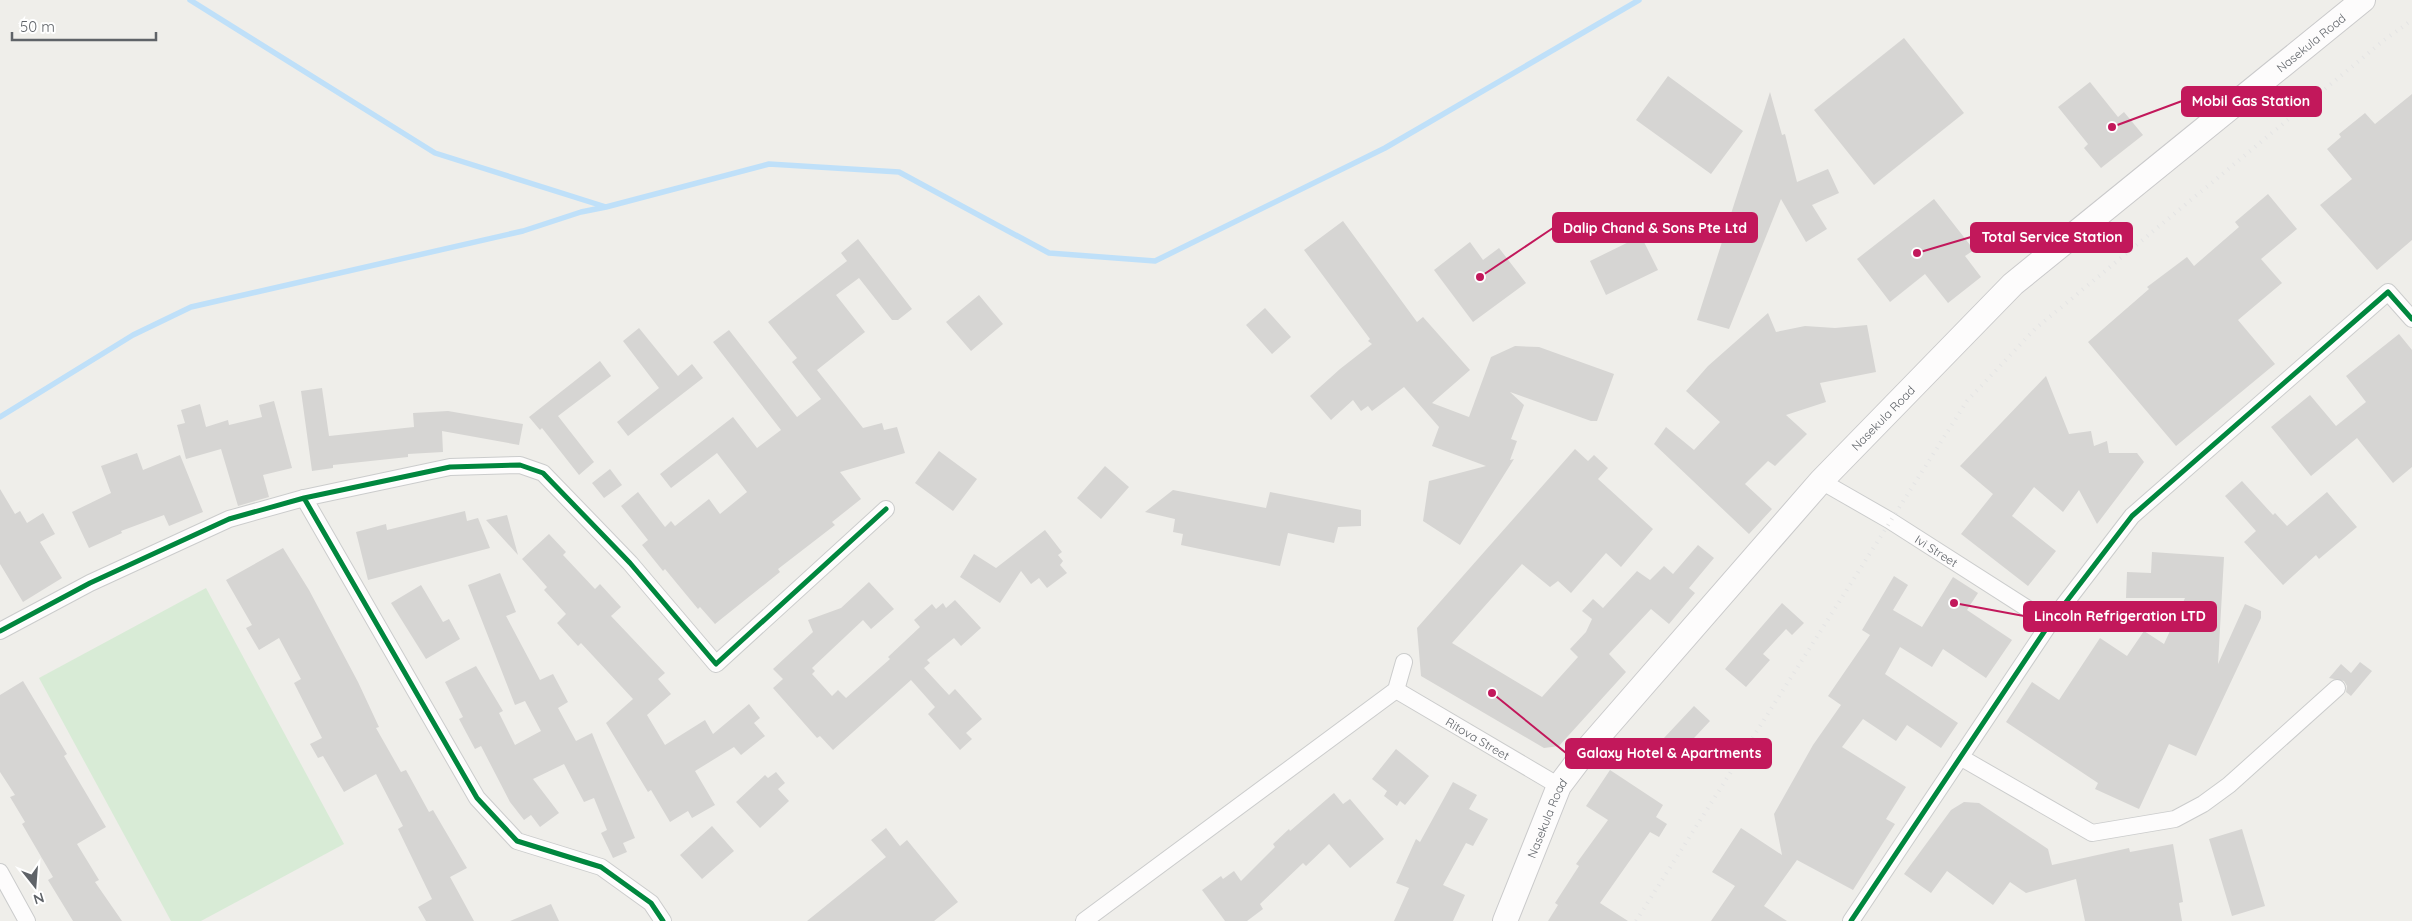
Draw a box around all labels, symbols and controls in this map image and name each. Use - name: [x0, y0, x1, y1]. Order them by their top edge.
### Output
- scale bar: [12, 10, 156, 42]
- street label: Nasekula Road: [2273, 10, 2348, 75]
- text: 50 m: [20, 17, 55, 36]
- callout: Mobil Gas Station: [2182, 87, 2321, 116]
- text: Mobil Gas Station: [2192, 92, 2310, 110]
- callout: Dalip Chand & Sons Pte Ltd: [1553, 213, 1757, 242]
- text: Dalip Chand & Sons Pte Ltd: [1563, 219, 1747, 237]
- callout: Total Service Station: [1971, 223, 2132, 252]
- text: Total Service Station: [1981, 228, 2123, 246]
- street label: Nasekula Road: [1848, 382, 1918, 453]
- street label: Ivi Street: [1912, 531, 1961, 570]
- callout: Lincoln Refrigeration LTD: [2024, 602, 2216, 631]
- text: Lincoln Refrigeration LTD: [2034, 607, 2206, 625]
- street label: Ritova Street: [1443, 714, 1512, 763]
- callout: Galaxy Hotel & Apartments: [1566, 739, 1771, 768]
- text: Galaxy Hotel & Apartments: [1576, 744, 1762, 762]
- street label: Nasekula Road: [1524, 775, 1570, 860]
- north arrow: [10, 861, 60, 911]
- text: N: [31, 888, 46, 909]

